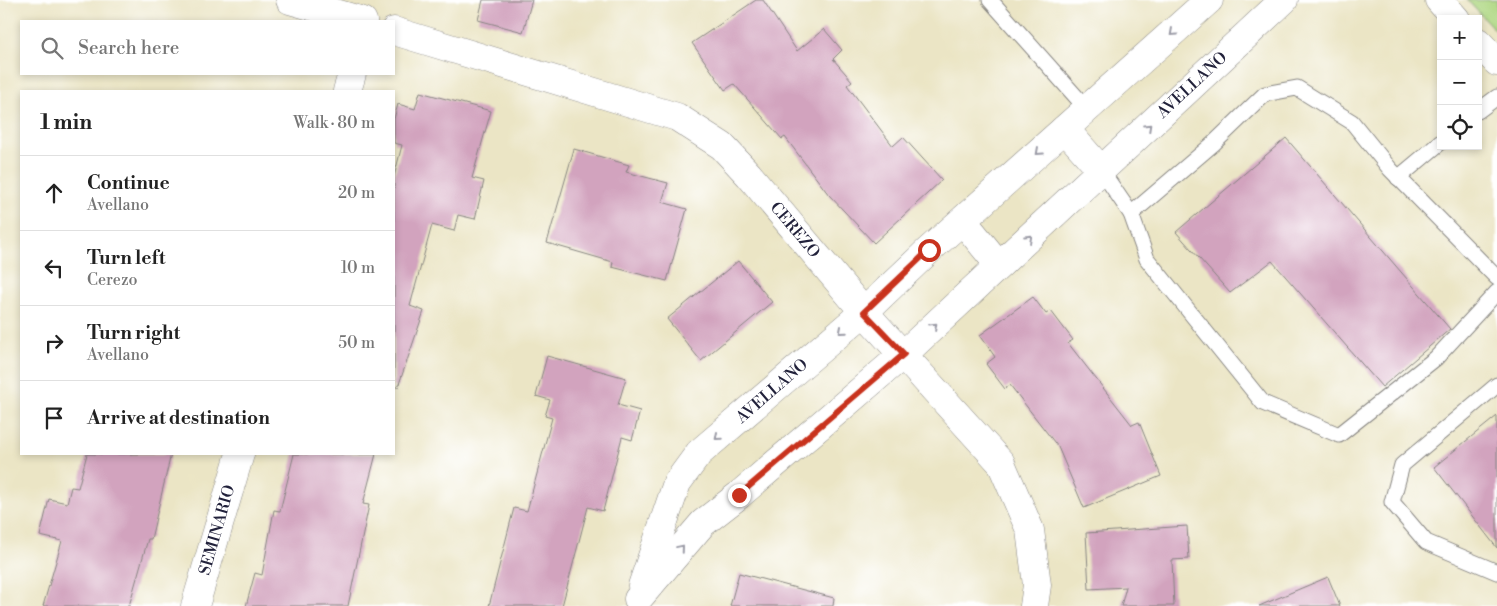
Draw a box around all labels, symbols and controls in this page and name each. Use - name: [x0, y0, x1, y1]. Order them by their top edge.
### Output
- map controls: [1437, 15, 1482, 150]
- button: +: [1437, 15, 1482, 60]
- search box: [20, 20, 395, 75]
- one-way arrow: [1169, 27, 1178, 36]
- icon: search: [38, 34, 66, 62]
- text: Search here: [78, 36, 179, 60]
- street label: AVELLANO: [1152, 47, 1231, 123]
- button: −: [1437, 60, 1482, 105]
- button: locate: [1437, 105, 1482, 150]
- text: 1 min: [40, 110, 92, 136]
- text: Walk · 80 m: [293, 113, 375, 133]
- one-way arrow: [1142, 124, 1151, 133]
- one-way arrow: [1035, 147, 1044, 156]
- text: Continue: [87, 171, 170, 195]
- icon: ahead: [40, 179, 68, 207]
- text: 20 m: [338, 183, 375, 203]
- text: Avellano: [87, 195, 149, 215]
- street label: CEREZO: [766, 198, 824, 262]
- one-way arrow: [1023, 235, 1032, 244]
- route start: [918, 239, 941, 262]
- text: Turn left: [87, 246, 166, 270]
- icon: left: [40, 254, 68, 282]
- text: 10 m: [341, 258, 375, 278]
- text: Cerezo: [87, 270, 138, 290]
- text: Turn right: [87, 321, 180, 345]
- one-way arrow: [928, 323, 937, 332]
- one-way arrow: [838, 325, 847, 334]
- icon: right: [40, 329, 68, 357]
- text: 50 m: [338, 333, 375, 353]
- text: Avellano: [87, 345, 149, 365]
- street label: AVELLANO: [731, 354, 812, 428]
- icon: arrive: [40, 404, 68, 432]
- text: Arrive at destination: [87, 406, 270, 430]
- one-way arrow: [715, 431, 724, 439]
- street label: SEMINARIO: [195, 483, 239, 577]
- route end: [728, 484, 751, 507]
- one-way arrow: [675, 545, 684, 554]

